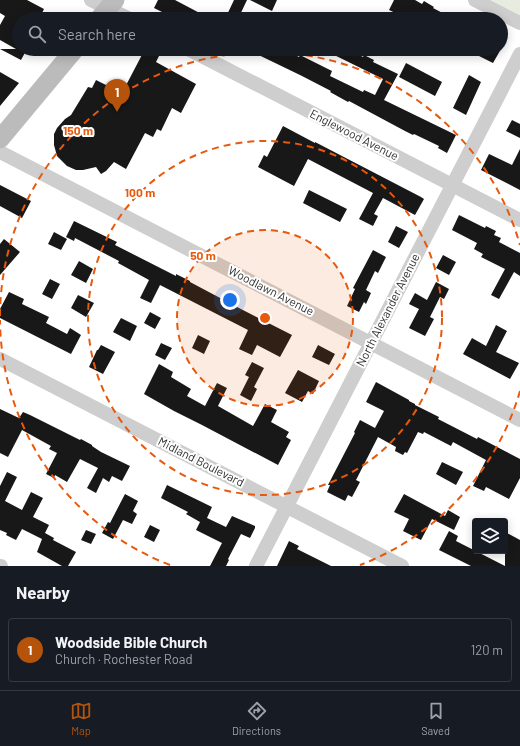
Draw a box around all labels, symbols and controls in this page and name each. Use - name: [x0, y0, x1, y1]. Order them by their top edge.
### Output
- search box: [12, 12, 508, 56]
- icon: search: [26, 23, 48, 45]
- text: Search here: [58, 25, 136, 43]
- pin: 1: [104, 79, 130, 112]
- street label: Englewood Avenue: [308, 106, 401, 163]
- text: 150 m: [63, 123, 93, 137]
- text: 100 m: [125, 185, 155, 199]
- text: 50 m: [190, 248, 216, 262]
- street label: North Alexander Avenue: [353, 251, 422, 368]
- street label: Woodlawn Avenue: [226, 263, 317, 318]
- your location: [220, 290, 240, 310]
- centre of rings: [258, 311, 272, 325]
- street label: Midland Boulevard: [156, 433, 247, 489]
- map controls: [472, 518, 508, 554]
- button: layers: [472, 518, 508, 554]
- text: Nearby: [16, 582, 70, 602]
- text: Woodside Bible Church: [55, 633, 207, 651]
- text: 1: [28, 642, 32, 658]
- text: 120 m: [471, 642, 503, 658]
- text: Church · Rochester Road: [55, 651, 193, 667]
- tab: Map: [70, 700, 92, 737]
- tab: Directions: [232, 700, 281, 737]
- tab: Saved: [421, 700, 450, 737]

